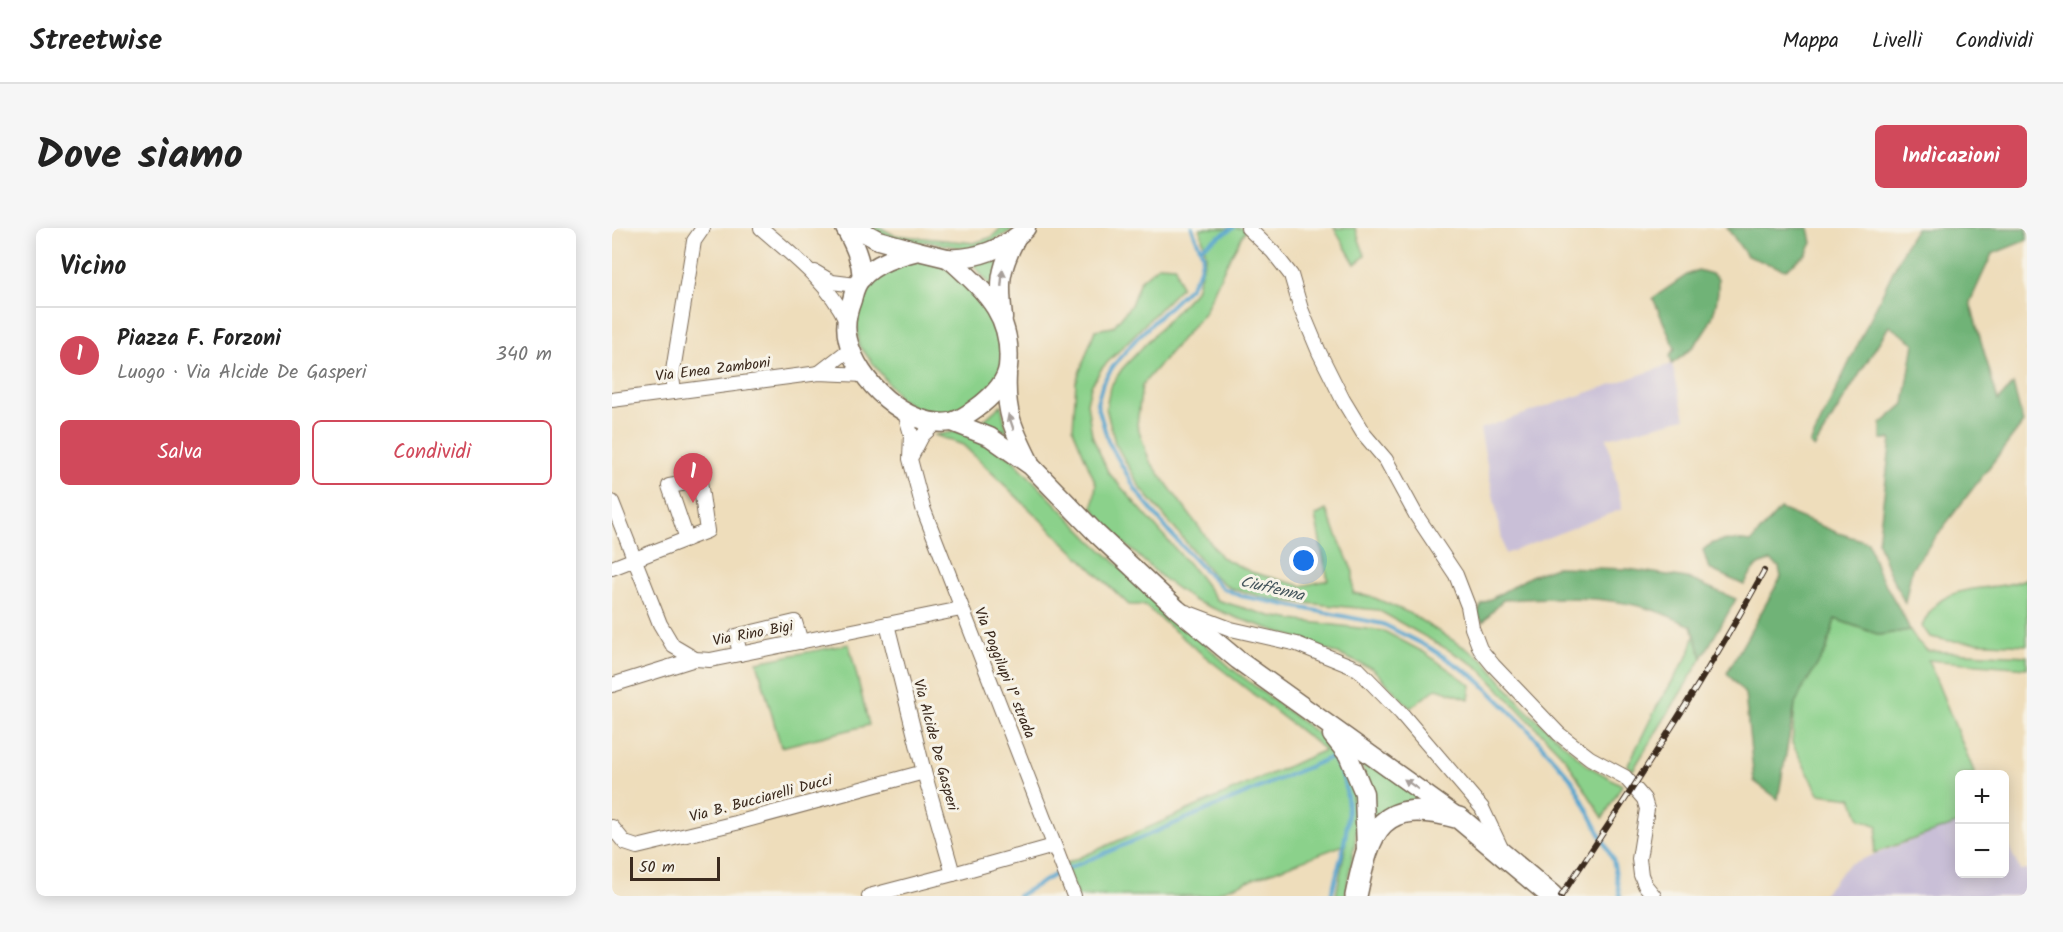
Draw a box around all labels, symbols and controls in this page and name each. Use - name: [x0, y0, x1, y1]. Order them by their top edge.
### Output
- text: Streetwise: [30, 19, 162, 64]
- text: Mappa: [1782, 25, 1839, 58]
- text: Livelli: [1872, 25, 1922, 58]
- text: Condividi: [1955, 25, 2033, 58]
- text: Dove siamo: [36, 123, 243, 190]
- button: Indicazioni: [1875, 125, 2027, 188]
- text: Vicino: [60, 246, 126, 288]
- one-way arrow: [997, 268, 1007, 287]
- text: Piazza F. Forzoni: [117, 322, 281, 357]
- text: 1: [76, 339, 83, 371]
- text: 340 m: [496, 339, 552, 371]
- street label: Via Enea Zamboni: [654, 351, 773, 389]
- text: Luogo · Via Alcide De Gasperi: [117, 357, 366, 389]
- one-way arrow: [1006, 413, 1016, 431]
- button: Salva: [60, 420, 300, 485]
- button: Condividi: [312, 420, 552, 485]
- pin: 1: [674, 454, 712, 503]
- your location: [1289, 546, 1318, 575]
- water label: Ciuffenna: [1238, 570, 1308, 609]
- street label: Via Poggilupi 1° strada: [967, 604, 1041, 742]
- street label: Via Rino Bigi: [711, 614, 797, 654]
- street label: Via Alcide De Gasperi: [906, 677, 964, 815]
- street label: Via B. Bucciarelli Ducci: [687, 768, 836, 830]
- map controls: [1955, 770, 2009, 878]
- button: +: [1955, 770, 2009, 824]
- one-way arrow: [1404, 778, 1420, 790]
- button: −: [1955, 824, 2009, 878]
- scale bar: [630, 854, 720, 882]
- text: 50 m: [639, 855, 675, 880]

